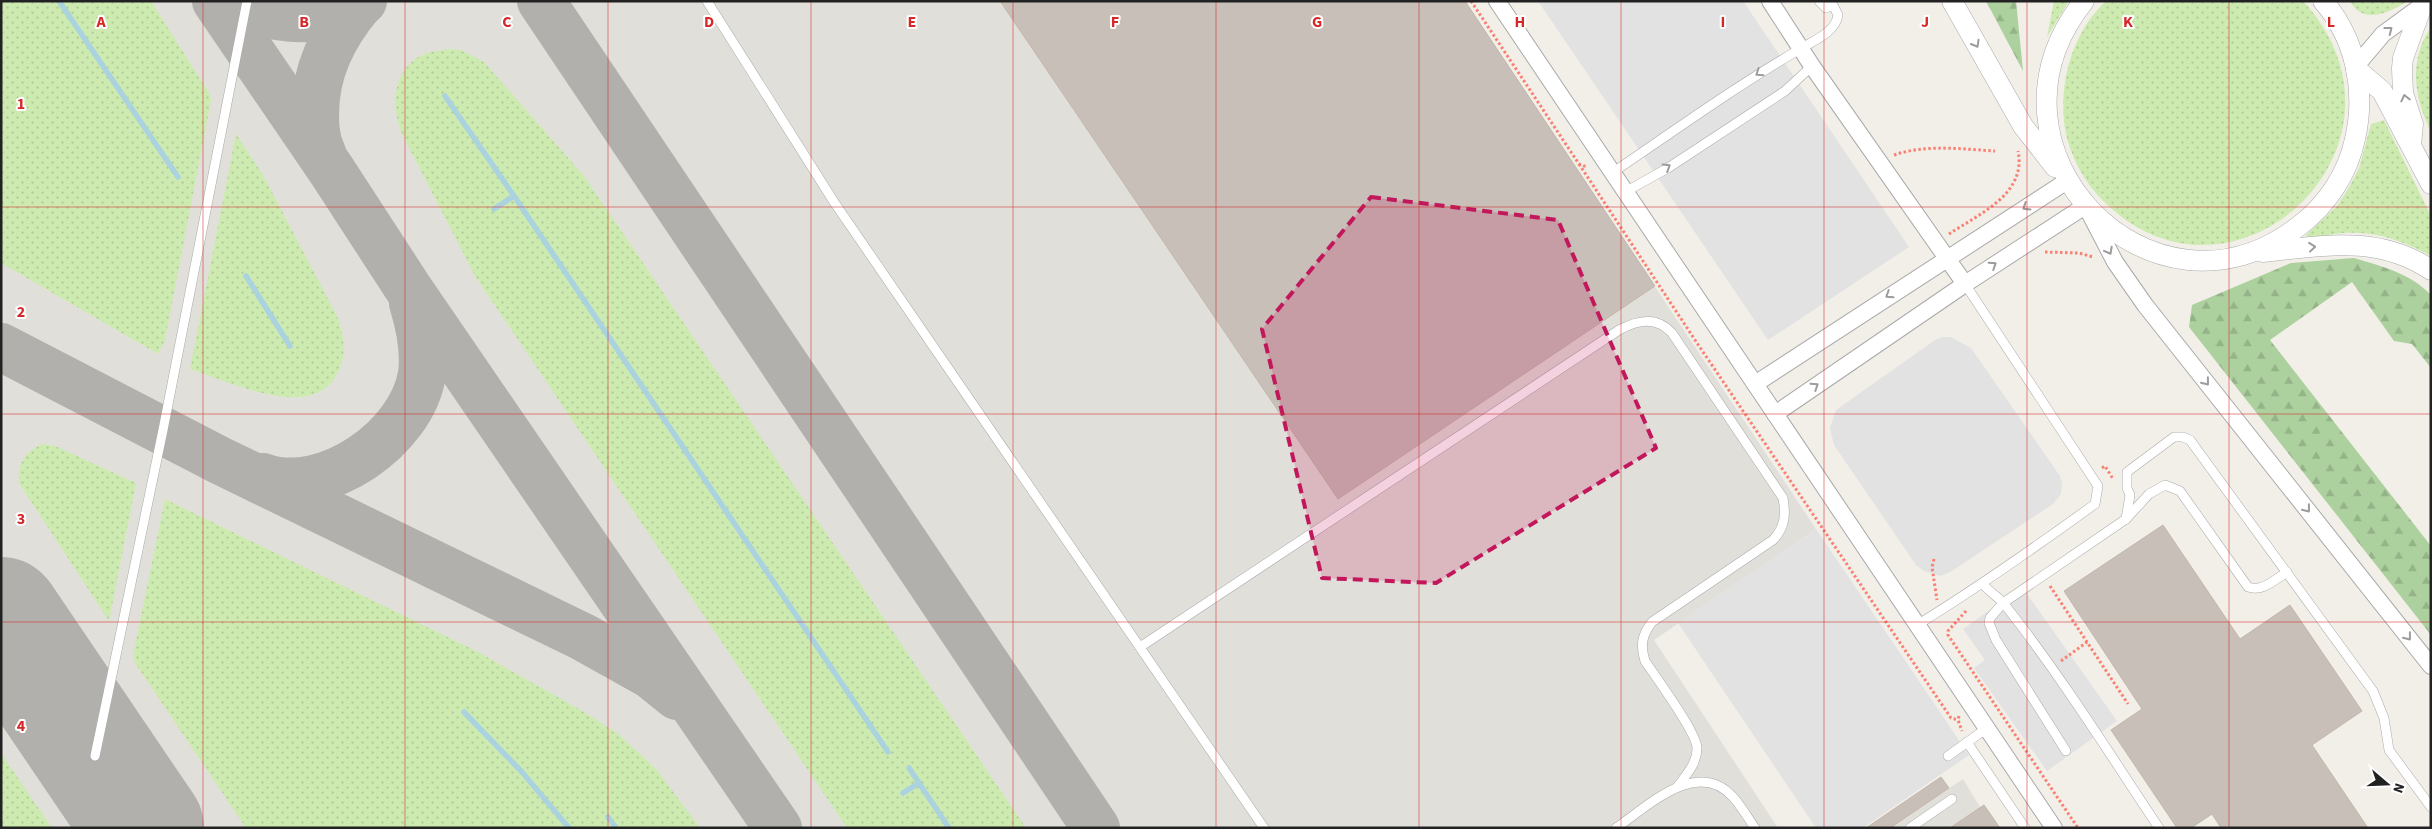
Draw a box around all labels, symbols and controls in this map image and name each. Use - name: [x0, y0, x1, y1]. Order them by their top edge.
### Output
- text: A: [95, 11, 106, 33]
- text: B: [299, 11, 309, 33]
- text: C: [502, 11, 512, 33]
- text: D: [704, 11, 714, 33]
- text: E: [908, 11, 916, 33]
- text: F: [1111, 11, 1119, 33]
- text: G: [1312, 11, 1322, 33]
- text: H: [1515, 11, 1525, 33]
- text: I: [1721, 11, 1725, 33]
- text: J: [1921, 11, 1929, 33]
- text: K: [2123, 11, 2133, 33]
- text: L: [2327, 11, 2335, 33]
- one-way arrow: [2383, 28, 2392, 36]
- one-way arrow: [1969, 39, 1979, 48]
- one-way arrow: [1755, 67, 1764, 76]
- text: 1: [17, 93, 25, 115]
- one-way arrow: [2400, 94, 2411, 103]
- one-way arrow: [1662, 164, 1671, 174]
- one-way arrow: [2023, 201, 2032, 211]
- one-way arrow: [2309, 242, 2317, 253]
- one-way arrow: [2103, 246, 2113, 255]
- one-way arrow: [1988, 262, 1997, 272]
- one-way arrow: [1886, 289, 1895, 299]
- text: 2: [17, 301, 25, 323]
- one-way arrow: [2200, 376, 2208, 385]
- one-way arrow: [1810, 383, 1819, 392]
- one-way arrow: [2301, 503, 2309, 512]
- text: 3: [17, 508, 25, 530]
- one-way arrow: [2402, 631, 2411, 640]
- text: 4: [17, 715, 26, 737]
- north arrow: [2362, 759, 2412, 809]
- text: N: [2387, 780, 2409, 796]

